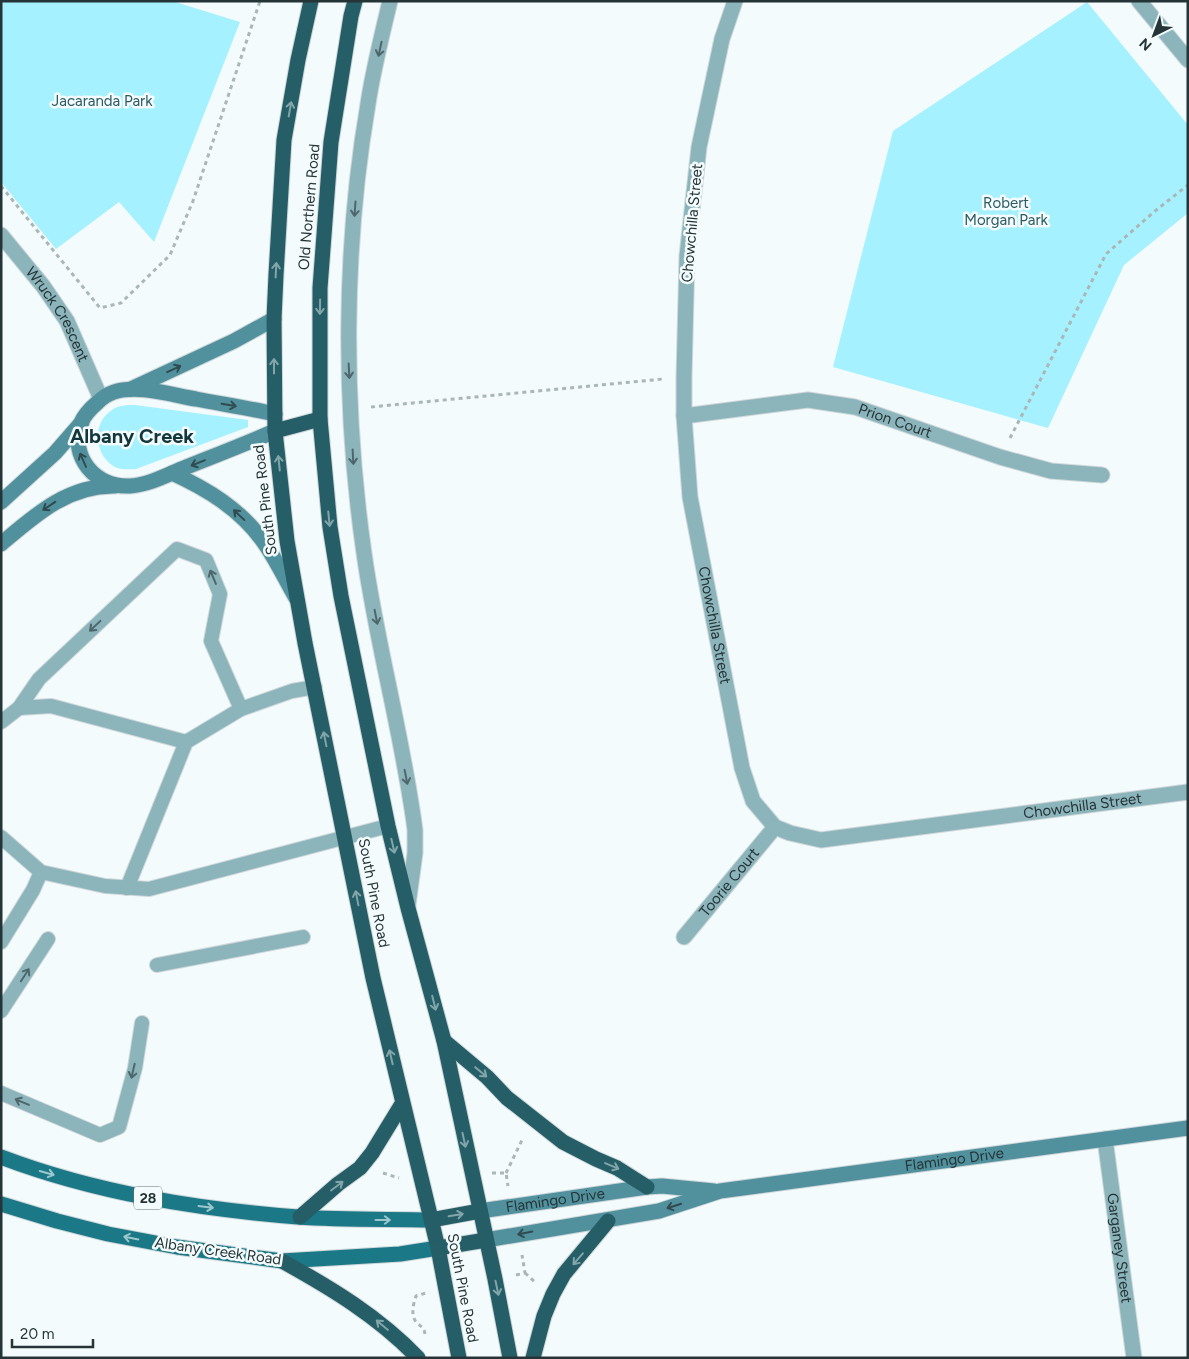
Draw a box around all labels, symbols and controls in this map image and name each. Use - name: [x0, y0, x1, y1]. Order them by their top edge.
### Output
- north arrow: [1129, 10, 1179, 60]
- text: N: [1136, 34, 1155, 54]
- one-way arrow: [374, 40, 384, 56]
- park label: Jacaranda Park: [52, 92, 153, 110]
- one-way arrow: [285, 101, 295, 117]
- street label: Old Northern Road: [295, 143, 323, 271]
- street label: Chowchilla Street: [678, 163, 706, 283]
- park label: Robert Morgan Park: [964, 194, 1048, 229]
- one-way arrow: [351, 201, 360, 217]
- street label: Wruck Crescent: [22, 263, 93, 365]
- one-way arrow: [271, 263, 281, 279]
- one-way arrow: [315, 298, 325, 315]
- one-way arrow: [269, 359, 279, 375]
- one-way arrow: [345, 363, 354, 379]
- one-way arrow: [166, 364, 181, 374]
- street label: Prion Court: [856, 400, 935, 442]
- one-way arrow: [221, 401, 237, 411]
- district label: Albany Creek: [70, 424, 194, 448]
- street label: South Pine Road: [249, 444, 281, 556]
- one-way arrow: [349, 448, 358, 464]
- one-way arrow: [78, 453, 88, 468]
- one-way arrow: [274, 455, 284, 471]
- one-way arrow: [191, 458, 206, 468]
- one-way arrow: [42, 501, 56, 511]
- one-way arrow: [233, 509, 246, 521]
- one-way arrow: [324, 511, 334, 527]
- street label: Chowchilla Street: [695, 565, 735, 686]
- one-way arrow: [208, 570, 217, 585]
- one-way arrow: [371, 609, 381, 625]
- one-way arrow: [88, 620, 101, 632]
- one-way arrow: [320, 731, 329, 747]
- one-way arrow: [402, 769, 412, 785]
- street label: Chowchilla Street: [1022, 789, 1143, 822]
- street label: South Pine Road: [355, 837, 393, 949]
- one-way arrow: [389, 837, 398, 853]
- street label: Toorie Court: [696, 844, 763, 920]
- one-way arrow: [352, 890, 361, 906]
- one-way arrow: [20, 968, 30, 982]
- one-way arrow: [430, 995, 439, 1011]
- one-way arrow: [386, 1049, 395, 1065]
- one-way arrow: [128, 1062, 137, 1078]
- one-way arrow: [474, 1067, 487, 1078]
- one-way arrow: [15, 1096, 30, 1106]
- one-way arrow: [460, 1132, 470, 1148]
- street label: Flamingo Drive: [904, 1144, 1005, 1175]
- one-way arrow: [604, 1162, 619, 1172]
- one-way arrow: [39, 1168, 55, 1178]
- one-way arrow: [330, 1180, 343, 1191]
- street label: Flamingo Drive: [505, 1184, 606, 1216]
- road number: 28: [134, 1186, 162, 1210]
- street label: Garganey Street: [1103, 1192, 1136, 1304]
- one-way arrow: [198, 1202, 214, 1212]
- one-way arrow: [667, 1202, 682, 1211]
- one-way arrow: [447, 1210, 463, 1220]
- one-way arrow: [375, 1215, 391, 1225]
- one-way arrow: [518, 1229, 534, 1238]
- street label: South Pine Road: [444, 1232, 482, 1344]
- one-way arrow: [123, 1233, 139, 1242]
- street label: Albany Creek Road: [154, 1233, 282, 1269]
- one-way arrow: [572, 1252, 584, 1265]
- one-way arrow: [493, 1279, 502, 1295]
- scale bar: [12, 1316, 94, 1348]
- one-way arrow: [375, 1319, 388, 1331]
- text: 20 m: [20, 1325, 54, 1343]

